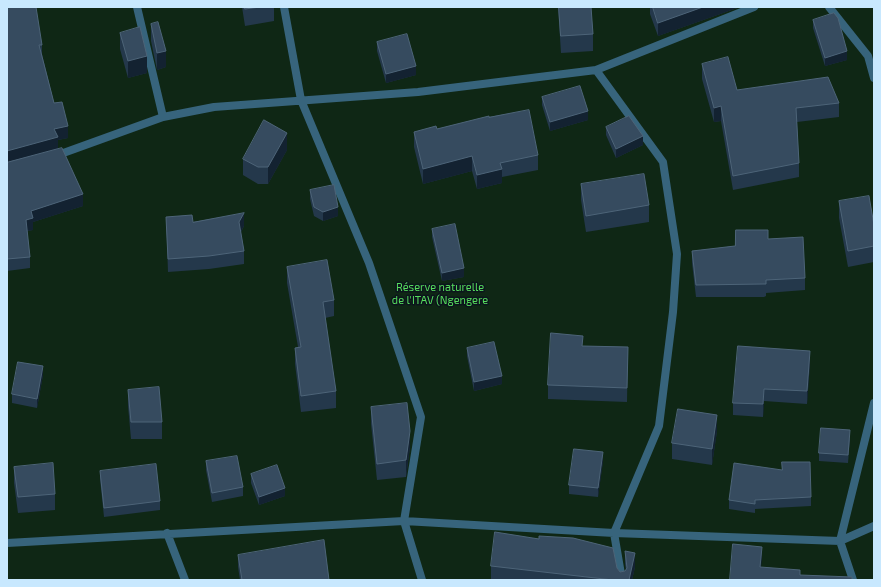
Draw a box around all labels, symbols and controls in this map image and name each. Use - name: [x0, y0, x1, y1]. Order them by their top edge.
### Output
- park label: Réserve naturelle de l'ITAV (Ngengere: [392, 280, 488, 306]

